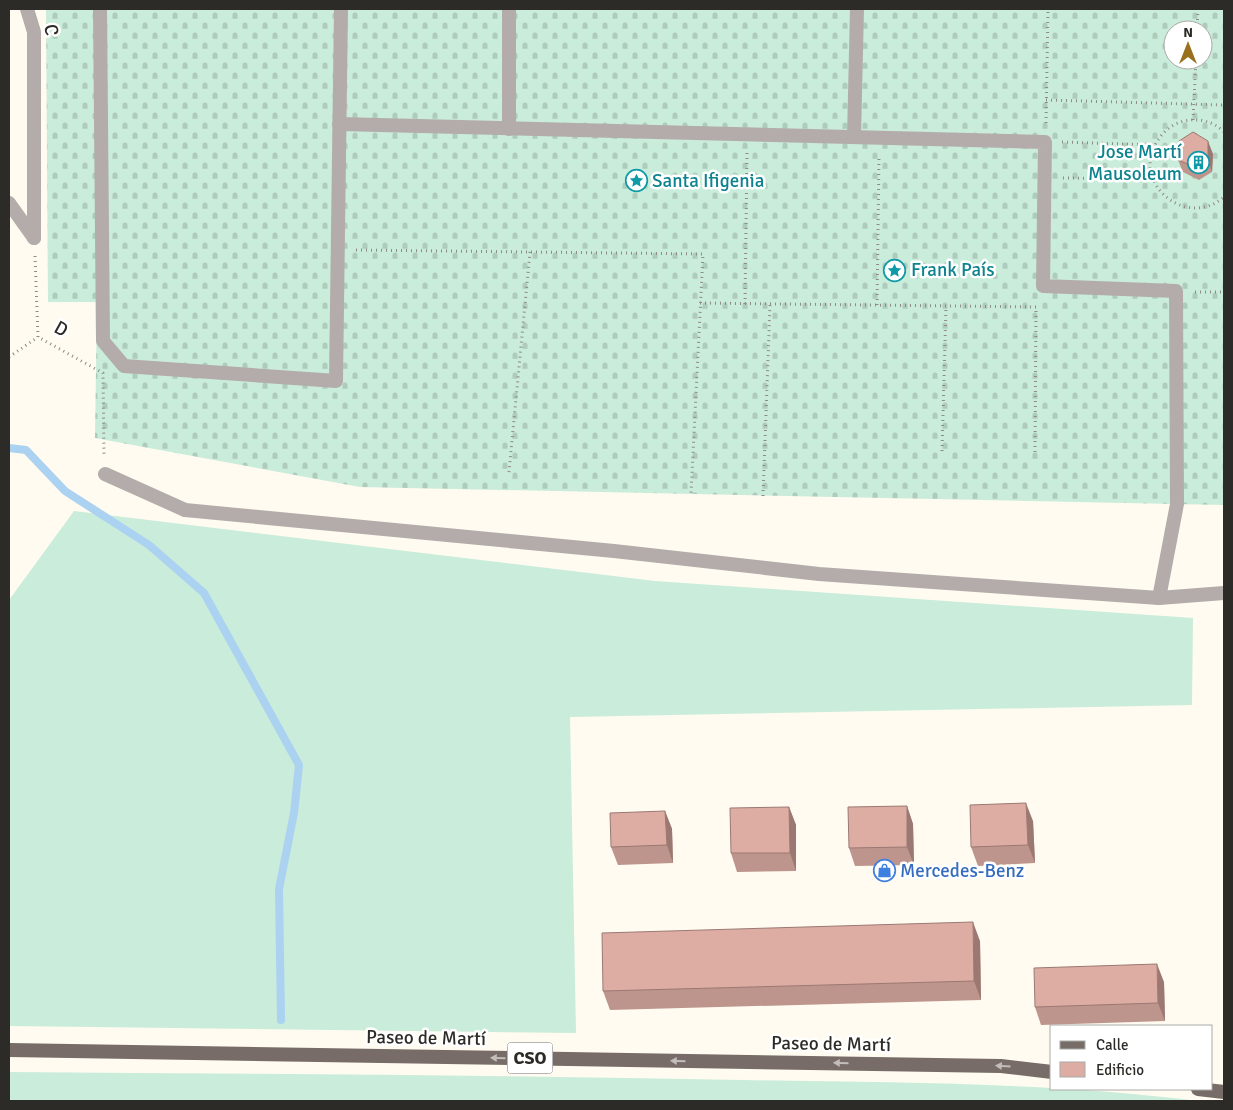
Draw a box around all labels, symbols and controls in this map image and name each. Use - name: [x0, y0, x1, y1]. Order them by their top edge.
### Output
- north arrow: [1163, 20, 1213, 70]
- street label: C: [38, 22, 64, 38]
- text: N: [1183, 24, 1193, 41]
- place label: Jose Martí Mausoleum: [1088, 140, 1183, 186]
- building icon: Jose Martí Mausoleum: [1186, 151, 1210, 175]
- place icon: Santa Ifigenia: [624, 169, 648, 193]
- place label: Santa Ifigenia: [652, 169, 764, 193]
- place icon: Frank País: [883, 258, 907, 282]
- place label: Frank País: [911, 258, 995, 282]
- street label: D: [50, 316, 72, 342]
- shop icon: Mercedes-Benz: [872, 859, 896, 883]
- place label: Mercedes-Benz: [900, 859, 1024, 883]
- street label: Paseo de Martí: [366, 1025, 487, 1051]
- legend: [1050, 1025, 1213, 1090]
- street label: Paseo de Martí: [771, 1031, 892, 1057]
- text: Calle: [1096, 1036, 1129, 1054]
- road number: CSO: [508, 1042, 552, 1074]
- one-way arrow: [490, 1054, 506, 1062]
- one-way arrow: [670, 1057, 686, 1065]
- one-way arrow: [833, 1059, 849, 1067]
- text: Edificio: [1096, 1061, 1144, 1079]
- one-way arrow: [995, 1062, 1011, 1070]

